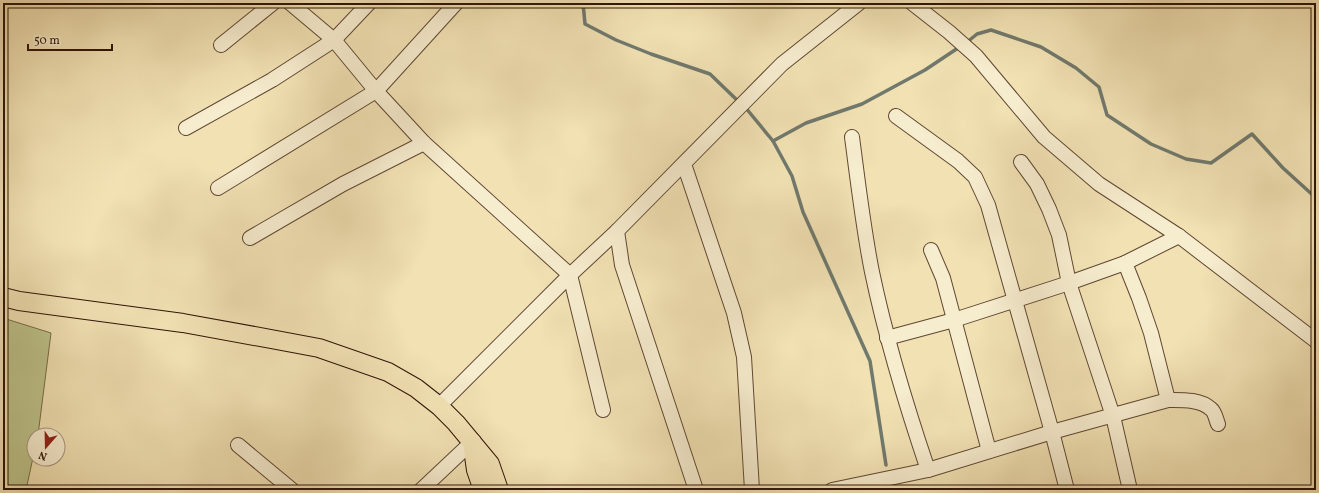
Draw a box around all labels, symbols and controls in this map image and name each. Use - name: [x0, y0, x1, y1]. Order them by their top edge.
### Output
- scale bar: [28, 26, 112, 52]
- text: 50 m: [34, 33, 60, 49]
- north arrow: [26, 427, 66, 467]
- text: N: [37, 447, 49, 463]

